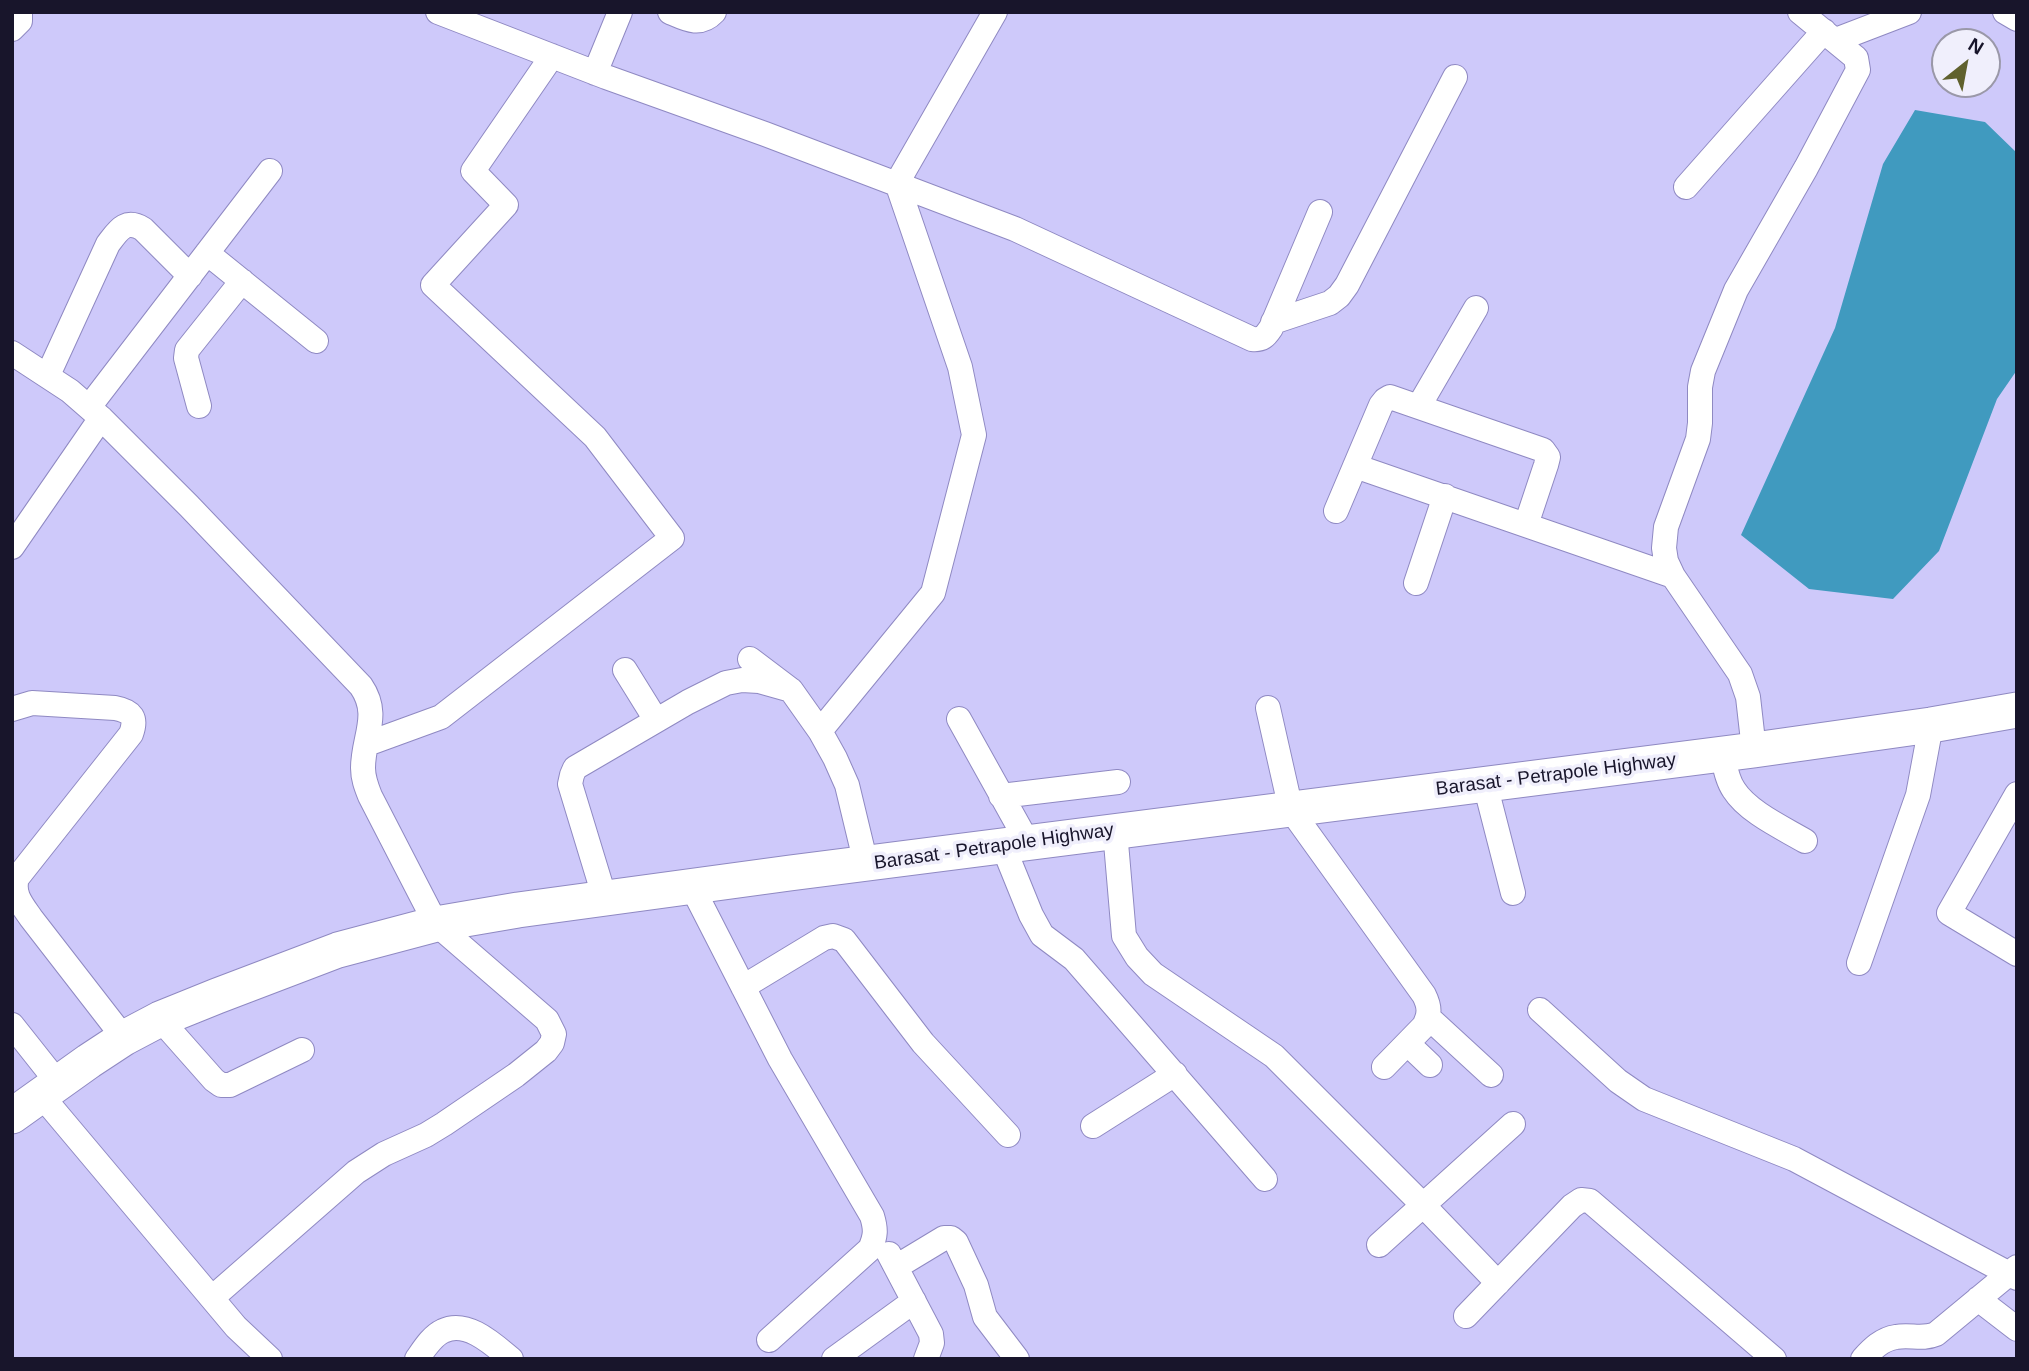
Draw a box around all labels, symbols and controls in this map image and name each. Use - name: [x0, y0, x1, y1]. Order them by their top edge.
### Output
- north arrow: [1931, 28, 2001, 98]
- text: N: [1965, 34, 1987, 59]
- street label: Barasat - Petrapole Highway: [1435, 749, 1677, 801]
- street label: Barasat - Petrapole Highway: [873, 819, 1115, 875]

